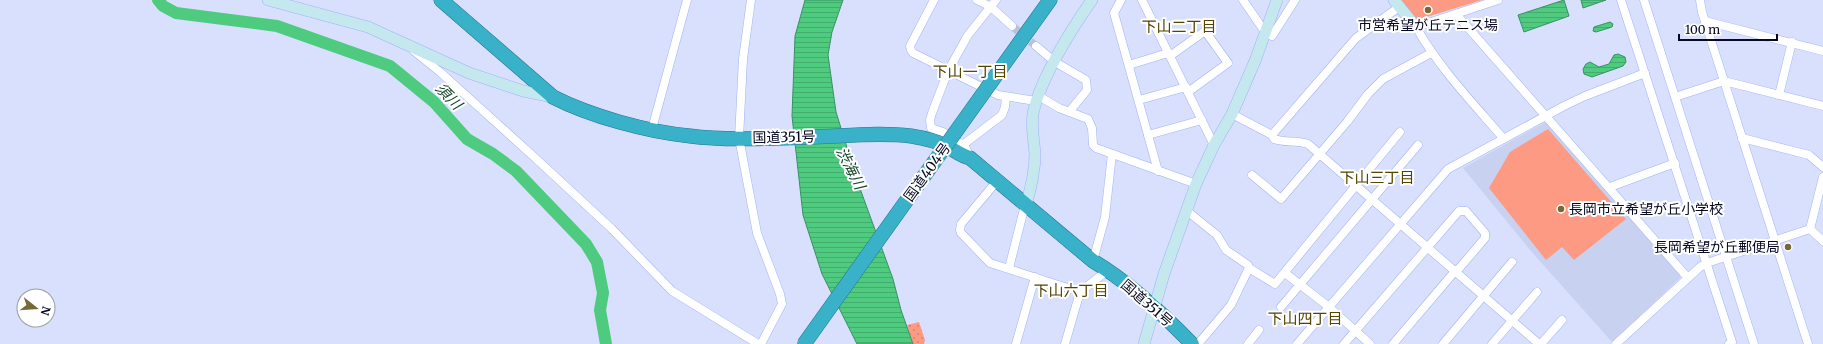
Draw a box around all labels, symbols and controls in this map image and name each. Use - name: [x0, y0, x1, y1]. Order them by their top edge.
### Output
- marker: 市営希望が丘テニス場: [1423, 5, 1433, 15]
- place label: 市営希望が丘テニス場: [1358, 16, 1498, 34]
- scale bar: [1679, 16, 1777, 42]
- district label: 下山二丁目: [1141, 17, 1217, 36]
- text: 100 m: [1685, 22, 1720, 37]
- district label: 下山一丁目: [932, 62, 1008, 81]
- water label: 須川: [432, 79, 468, 115]
- street label: 国道351号: [752, 127, 816, 147]
- street label: 国道404号: [900, 139, 954, 205]
- water label: 渋海川: [832, 144, 871, 194]
- district label: 下山三丁目: [1339, 168, 1415, 187]
- place label: 長岡市立希望が丘小学校: [1569, 200, 1723, 218]
- marker: 長岡市立希望が丘小学校: [1556, 204, 1566, 214]
- place label: 長岡希望が丘郵便局: [1654, 238, 1780, 256]
- marker: 長岡希望が丘郵便局: [1783, 242, 1793, 252]
- street label: 国道351号: [1117, 276, 1177, 330]
- district label: 下山六丁目: [1033, 281, 1109, 300]
- north arrow: [16, 288, 56, 328]
- text: N: [38, 305, 54, 317]
- district label: 下山四丁目: [1267, 309, 1343, 328]

